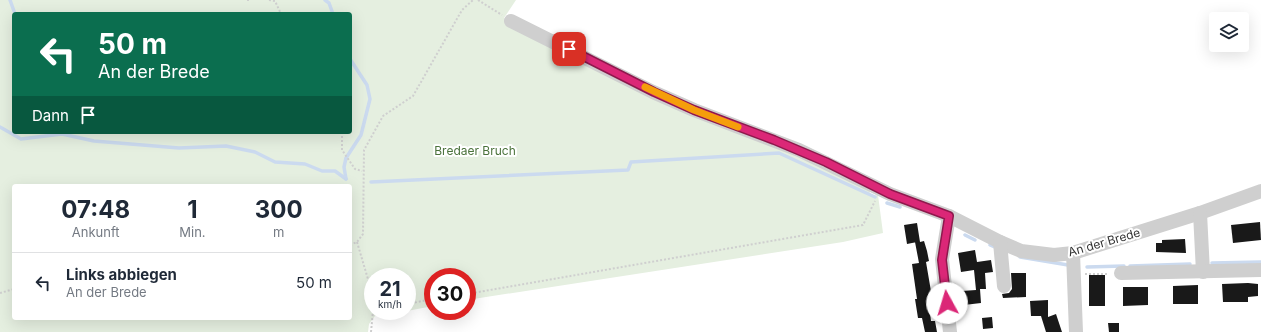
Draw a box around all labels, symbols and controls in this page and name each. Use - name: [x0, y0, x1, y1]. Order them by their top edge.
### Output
- map controls: [1209, 12, 1249, 52]
- button: layers: [1209, 12, 1249, 52]
- text: 50 m: [98, 27, 167, 61]
- icon: left: [32, 28, 84, 80]
- pin: [552, 32, 586, 66]
- icon: arrive: [558, 38, 580, 60]
- text: An der Brede: [98, 61, 210, 82]
- icon: arrive: [77, 104, 99, 126]
- text: Dann: [32, 106, 69, 125]
- park label: Bredaer Bruch: [434, 143, 516, 158]
- text: 07:48: [61, 195, 130, 224]
- text: 1: [187, 195, 198, 224]
- text: 300: [255, 195, 303, 224]
- text: Ankunft: [72, 224, 120, 240]
- text: Min.: [179, 224, 206, 240]
- text: m: [273, 224, 284, 240]
- street label: An der Brede: [1066, 225, 1142, 259]
- text: Links abbiegen: [66, 265, 177, 284]
- speed limit sign: 30: [424, 268, 476, 320]
- icon: left: [32, 272, 54, 294]
- text: 50 m: [296, 273, 332, 292]
- text: 21: [379, 277, 401, 301]
- position arrow: [926, 282, 968, 324]
- text: An der Brede: [66, 284, 147, 300]
- text: km/h: [378, 298, 402, 310]

